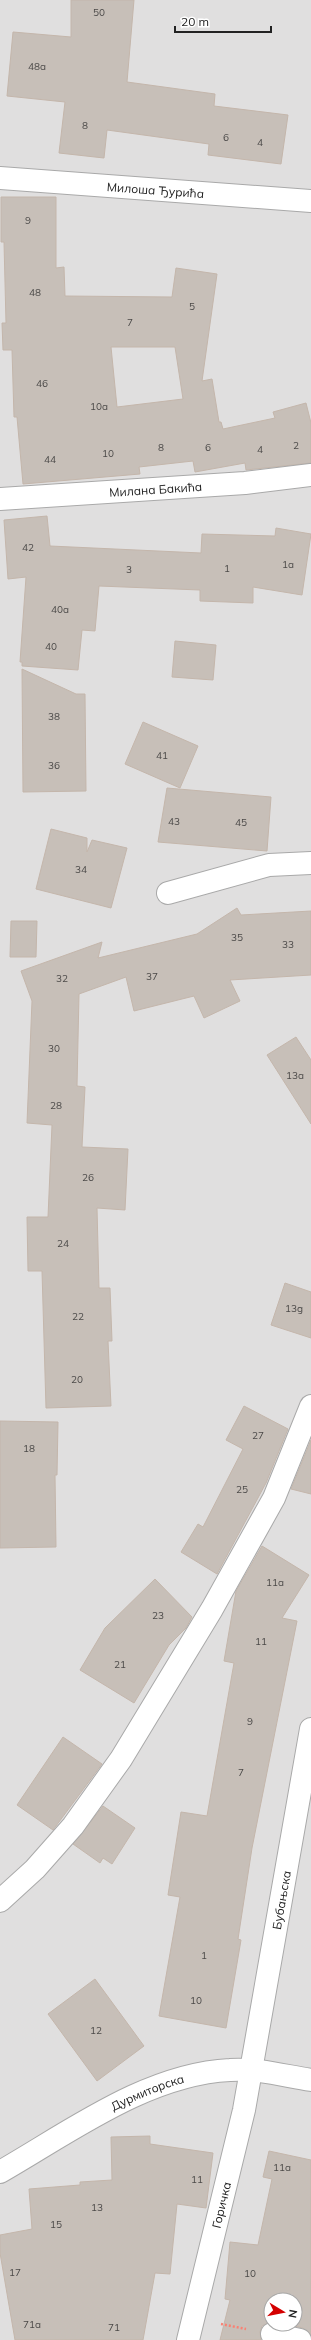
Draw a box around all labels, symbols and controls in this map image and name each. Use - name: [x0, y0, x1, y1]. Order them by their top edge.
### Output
- house number: 50: [93, 6, 105, 19]
- scale bar: [175, 8, 271, 34]
- text: 20 m: [181, 14, 209, 29]
- house number: 48a: [28, 60, 46, 73]
- house number: 8: [82, 119, 88, 132]
- house number: 6: [223, 131, 229, 144]
- house number: 4: [257, 136, 263, 149]
- street label: Милоша Ђурића: [106, 178, 205, 201]
- house number: 9: [25, 214, 31, 227]
- house number: 48: [29, 286, 41, 299]
- house number: 5: [189, 300, 195, 313]
- house number: 7: [127, 316, 133, 329]
- house number: 46: [36, 377, 48, 390]
- house number: 10a: [90, 400, 108, 413]
- house number: 2: [293, 439, 299, 452]
- house number: 8: [158, 441, 164, 454]
- house number: 6: [205, 441, 211, 454]
- house number: 4: [257, 443, 263, 456]
- house number: 10: [102, 447, 114, 460]
- house number: 44: [44, 453, 56, 466]
- street label: Милана Бакића: [109, 478, 203, 499]
- house number: 42: [22, 541, 34, 554]
- house number: 1a: [282, 558, 294, 571]
- house number: 1: [224, 562, 230, 575]
- house number: 3: [126, 563, 132, 576]
- house number: 40a: [51, 603, 69, 616]
- house number: 40: [45, 640, 57, 653]
- house number: 38: [48, 710, 60, 723]
- house number: 41: [156, 749, 168, 762]
- house number: 36: [48, 759, 60, 772]
- house number: 43: [168, 815, 180, 828]
- house number: 45: [235, 816, 247, 829]
- house number: 34: [75, 863, 87, 876]
- house number: 35: [231, 931, 243, 944]
- house number: 33: [282, 938, 294, 951]
- house number: 37: [146, 970, 158, 983]
- house number: 32: [56, 972, 68, 985]
- house number: 30: [48, 1042, 60, 1055]
- house number: 13a: [286, 1069, 304, 1082]
- house number: 28: [50, 1099, 62, 1112]
- house number: 26: [82, 1171, 94, 1184]
- house number: 24: [57, 1237, 69, 1250]
- house number: 13g: [285, 1302, 303, 1315]
- house number: 22: [72, 1310, 84, 1323]
- house number: 20: [71, 1373, 83, 1386]
- house number: 27: [252, 1429, 264, 1442]
- house number: 18: [23, 1442, 35, 1455]
- house number: 25: [236, 1483, 248, 1496]
- house number: 11a: [266, 1576, 284, 1589]
- house number: 23: [152, 1609, 164, 1622]
- house number: 11: [255, 1635, 267, 1648]
- house number: 21: [114, 1658, 126, 1671]
- house number: 9: [247, 1715, 253, 1728]
- house number: 7: [238, 1766, 244, 1779]
- street label: Бубањска: [268, 1869, 293, 1931]
- house number: 1: [201, 1949, 207, 1962]
- house number: 10: [190, 1994, 202, 2007]
- house number: 12: [90, 2024, 102, 2037]
- street label: Дурмиторска: [108, 2070, 186, 2114]
- house number: 11a: [273, 2161, 291, 2174]
- house number: 11: [191, 2173, 203, 2186]
- street label: Горичка: [208, 2180, 234, 2230]
- house number: 13: [91, 2201, 103, 2214]
- house number: 15: [50, 2218, 62, 2231]
- house number: 17: [9, 2266, 21, 2279]
- house number: 10: [244, 2267, 256, 2280]
- north arrow: [263, 2292, 303, 2332]
- text: N: [285, 2308, 300, 2319]
- house number: 71a: [23, 2318, 41, 2331]
- house number: 71: [108, 2321, 120, 2334]

